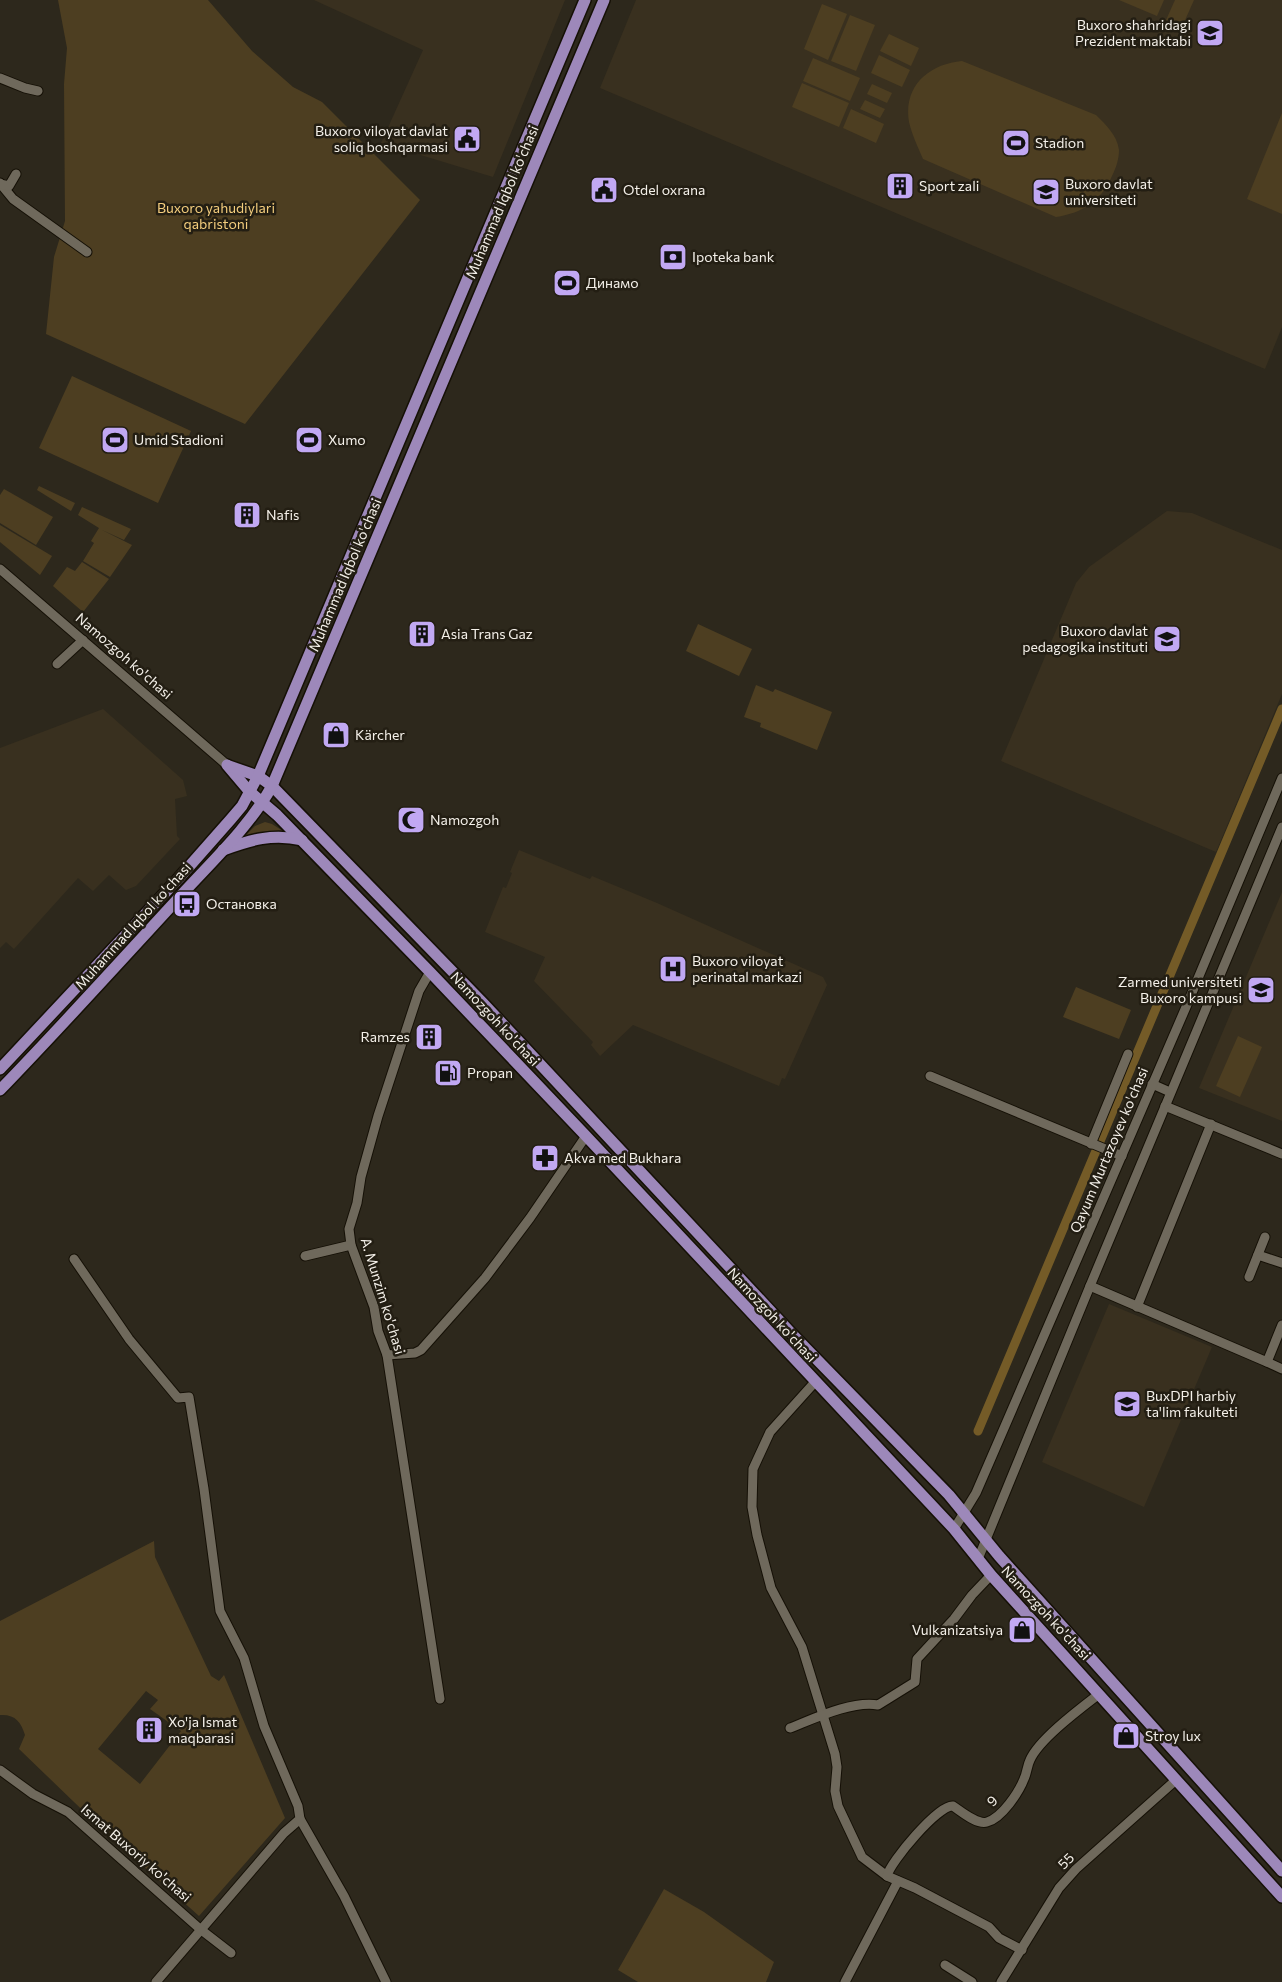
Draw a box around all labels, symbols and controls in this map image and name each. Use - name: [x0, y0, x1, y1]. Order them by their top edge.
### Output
- place label: Buxoro shahridagi Prezident maktabi: [1075, 16, 1191, 49]
- school or university icon: Buxoro shahridagi Prezident maktabi: [1195, 18, 1225, 48]
- place label: Buxoro viloyat davlat soliq boshqarmasi: [315, 122, 448, 155]
- street label: Muhammad Iqbol ko'chasi: [462, 123, 542, 281]
- public building icon: Buxoro viloyat davlat soliq boshqarmasi: [452, 124, 482, 154]
- sports icon: Stadion: [1001, 128, 1031, 158]
- place label: Stadion: [1035, 134, 1084, 151]
- building icon: Sport zali: [885, 171, 915, 201]
- public building icon: Otdel oxrana: [589, 175, 619, 205]
- place label: Buxoro davlat universiteti: [1065, 175, 1153, 208]
- place label: Sport zali: [919, 177, 979, 194]
- school or university icon: Buxoro davlat universiteti: [1031, 177, 1061, 207]
- place label: Otdel oxrana: [623, 181, 705, 198]
- park label: Buxoro yahudiylari qabristoni: [157, 199, 275, 232]
- bank icon: Ipoteka bank: [658, 242, 688, 272]
- place label: Ipoteka bank: [692, 248, 775, 265]
- sports icon: Динамо: [552, 268, 582, 298]
- place label: Динамо: [586, 274, 639, 291]
- sports icon: Umid Stadioni: [100, 425, 130, 455]
- sports icon: Xumo: [294, 425, 324, 455]
- place label: Umid Stadioni: [134, 431, 224, 448]
- place label: Xumo: [328, 431, 366, 448]
- street label: Muhammad Iqbol ko'chasi: [305, 496, 385, 654]
- building icon: Nafis: [232, 500, 262, 530]
- place label: Nafis: [266, 506, 299, 523]
- street label: Namozgoh ko'chasi: [72, 609, 176, 702]
- building icon: Asia Trans Gaz: [407, 619, 437, 649]
- place label: Buxoro davlat pedagogika instituti: [1022, 622, 1148, 655]
- school or university icon: Buxoro davlat pedagogika instituti: [1152, 624, 1182, 654]
- place label: Asia Trans Gaz: [441, 625, 533, 642]
- shop icon: Kärcher: [321, 720, 351, 750]
- place label: Kärcher: [355, 726, 405, 743]
- mosque icon: Namozgoh: [396, 805, 426, 835]
- place label: Namozgoh: [430, 811, 499, 828]
- street label: Muhammad Iqbol ko'chasi: [71, 859, 194, 993]
- bus stop icon: Остановка: [172, 889, 202, 919]
- place label: Остановка: [206, 895, 277, 912]
- place label: Buxoro viloyat perinatal markazi: [692, 952, 802, 985]
- hospital icon: Buxoro viloyat perinatal markazi: [658, 954, 688, 984]
- street label: Namozgoh ko'chasi: [447, 968, 543, 1069]
- place label: Zarmed universiteti Buxoro kampusi: [1118, 973, 1242, 1006]
- school or university icon: Zarmed universiteti Buxoro kampusi: [1246, 975, 1276, 1005]
- building icon: Ramzes: [414, 1022, 444, 1052]
- place label: Ramzes: [360, 1028, 410, 1045]
- fuel station icon: Propan: [433, 1058, 463, 1088]
- place label: Propan: [467, 1064, 513, 1081]
- street label: Qayum Murtazoyev ko'chasi: [1066, 1064, 1151, 1235]
- pharmacy icon: Akva med Bukhara: [530, 1143, 560, 1173]
- place label: Akva med Bukhara: [564, 1149, 681, 1166]
- street label: A. Munzim ko'chasi: [358, 1236, 409, 1356]
- street label: Namozgoh ko'chasi: [724, 1264, 820, 1365]
- place label: BuxDPI harbiy ta'lim fakulteti: [1146, 1387, 1238, 1420]
- school or university icon: BuxDPI harbiy ta'lim fakulteti: [1112, 1389, 1142, 1419]
- street label: Namozgoh ko'chasi: [998, 1562, 1094, 1663]
- shop icon: Vulkanizatsiya: [1007, 1615, 1037, 1645]
- place label: Vulkanizatsiya: [912, 1621, 1003, 1638]
- place label: Xo'ja Ismat maqbarasi: [168, 1713, 238, 1746]
- building icon: Xo'ja Ismat maqbarasi: [134, 1715, 164, 1745]
- shop icon: Stroy lux: [1111, 1721, 1141, 1751]
- place label: Stroy lux: [1145, 1727, 1202, 1744]
- street label: 9: [983, 1792, 1001, 1810]
- street label: Ismat Buxoriy ko'chasi: [78, 1800, 195, 1905]
- street label: 55: [1054, 1849, 1077, 1872]

